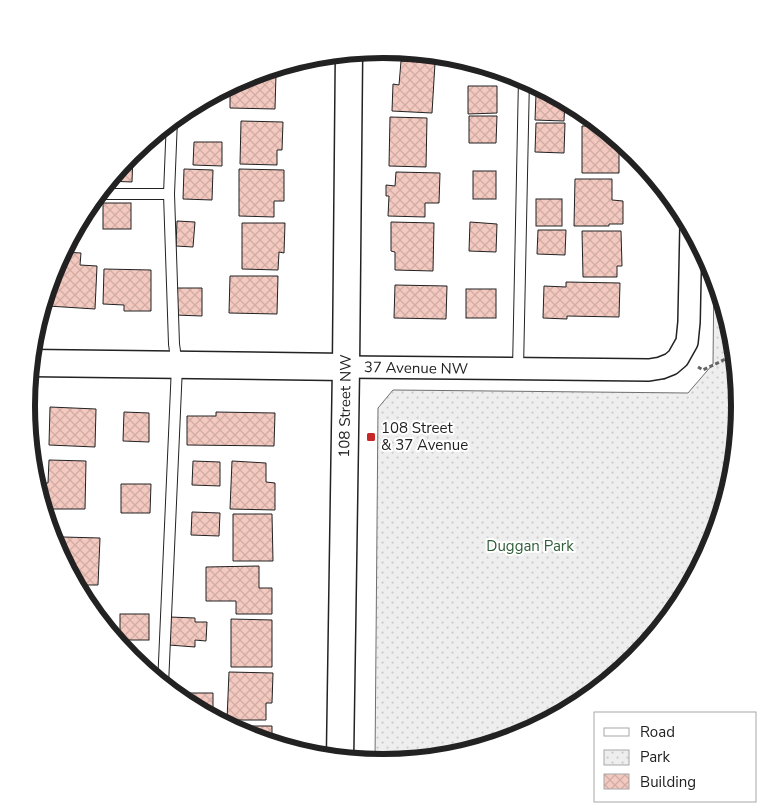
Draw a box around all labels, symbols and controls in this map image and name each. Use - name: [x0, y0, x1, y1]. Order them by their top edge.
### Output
- street label: 108 Street NW: [334, 354, 356, 458]
- street label: 37 Avenue NW: [364, 357, 469, 379]
- place label: 108 Street & 37 Avenue: [381, 418, 468, 455]
- marker: 108 Street & 37 Avenue: [365, 431, 377, 443]
- park label: Duggan Park: [486, 536, 574, 556]
- legend: [594, 712, 757, 802]
- text: Road: [640, 722, 675, 742]
- text: Park: [640, 747, 670, 767]
- text: Building: [640, 772, 696, 792]

